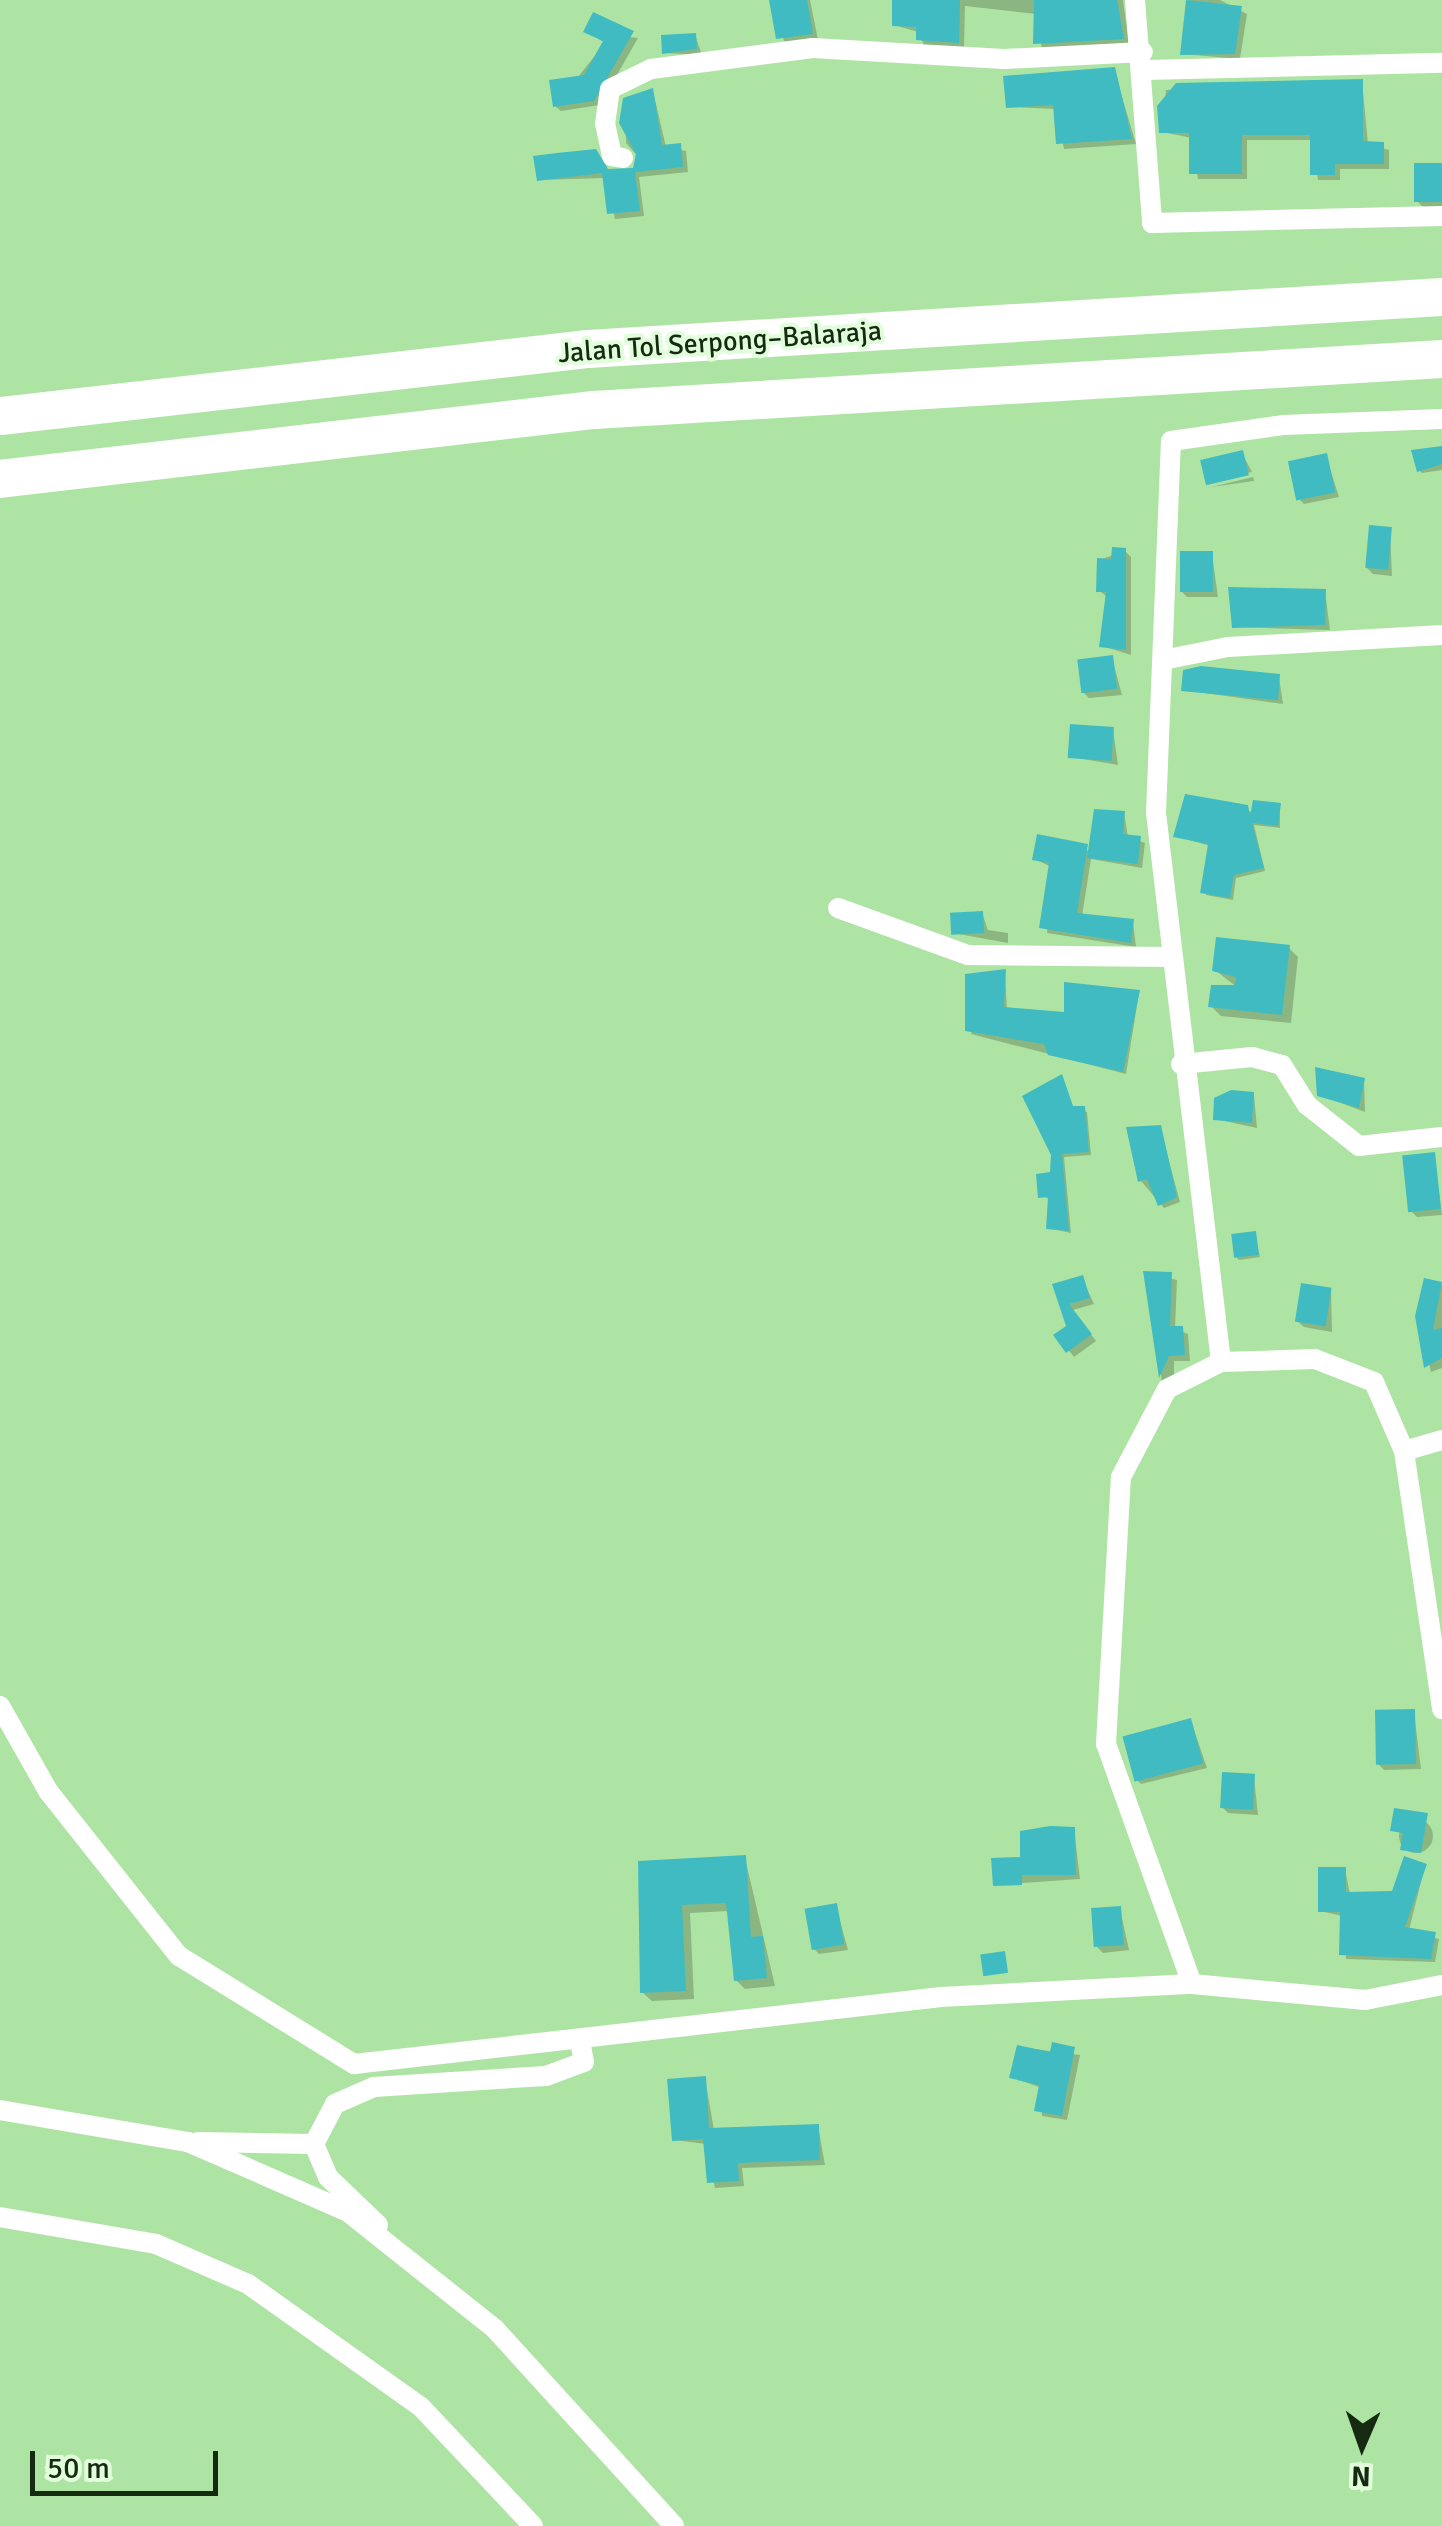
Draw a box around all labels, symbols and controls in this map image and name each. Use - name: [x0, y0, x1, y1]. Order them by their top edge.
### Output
- street label: Jalan Tol Serpong–Balaraja: [557, 314, 883, 370]
- north arrow: [1312, 2396, 1412, 2496]
- scale bar: [35, 2431, 222, 2493]
- text: 50 m: [47, 2450, 110, 2487]
- text: N: [1351, 2459, 1371, 2493]

